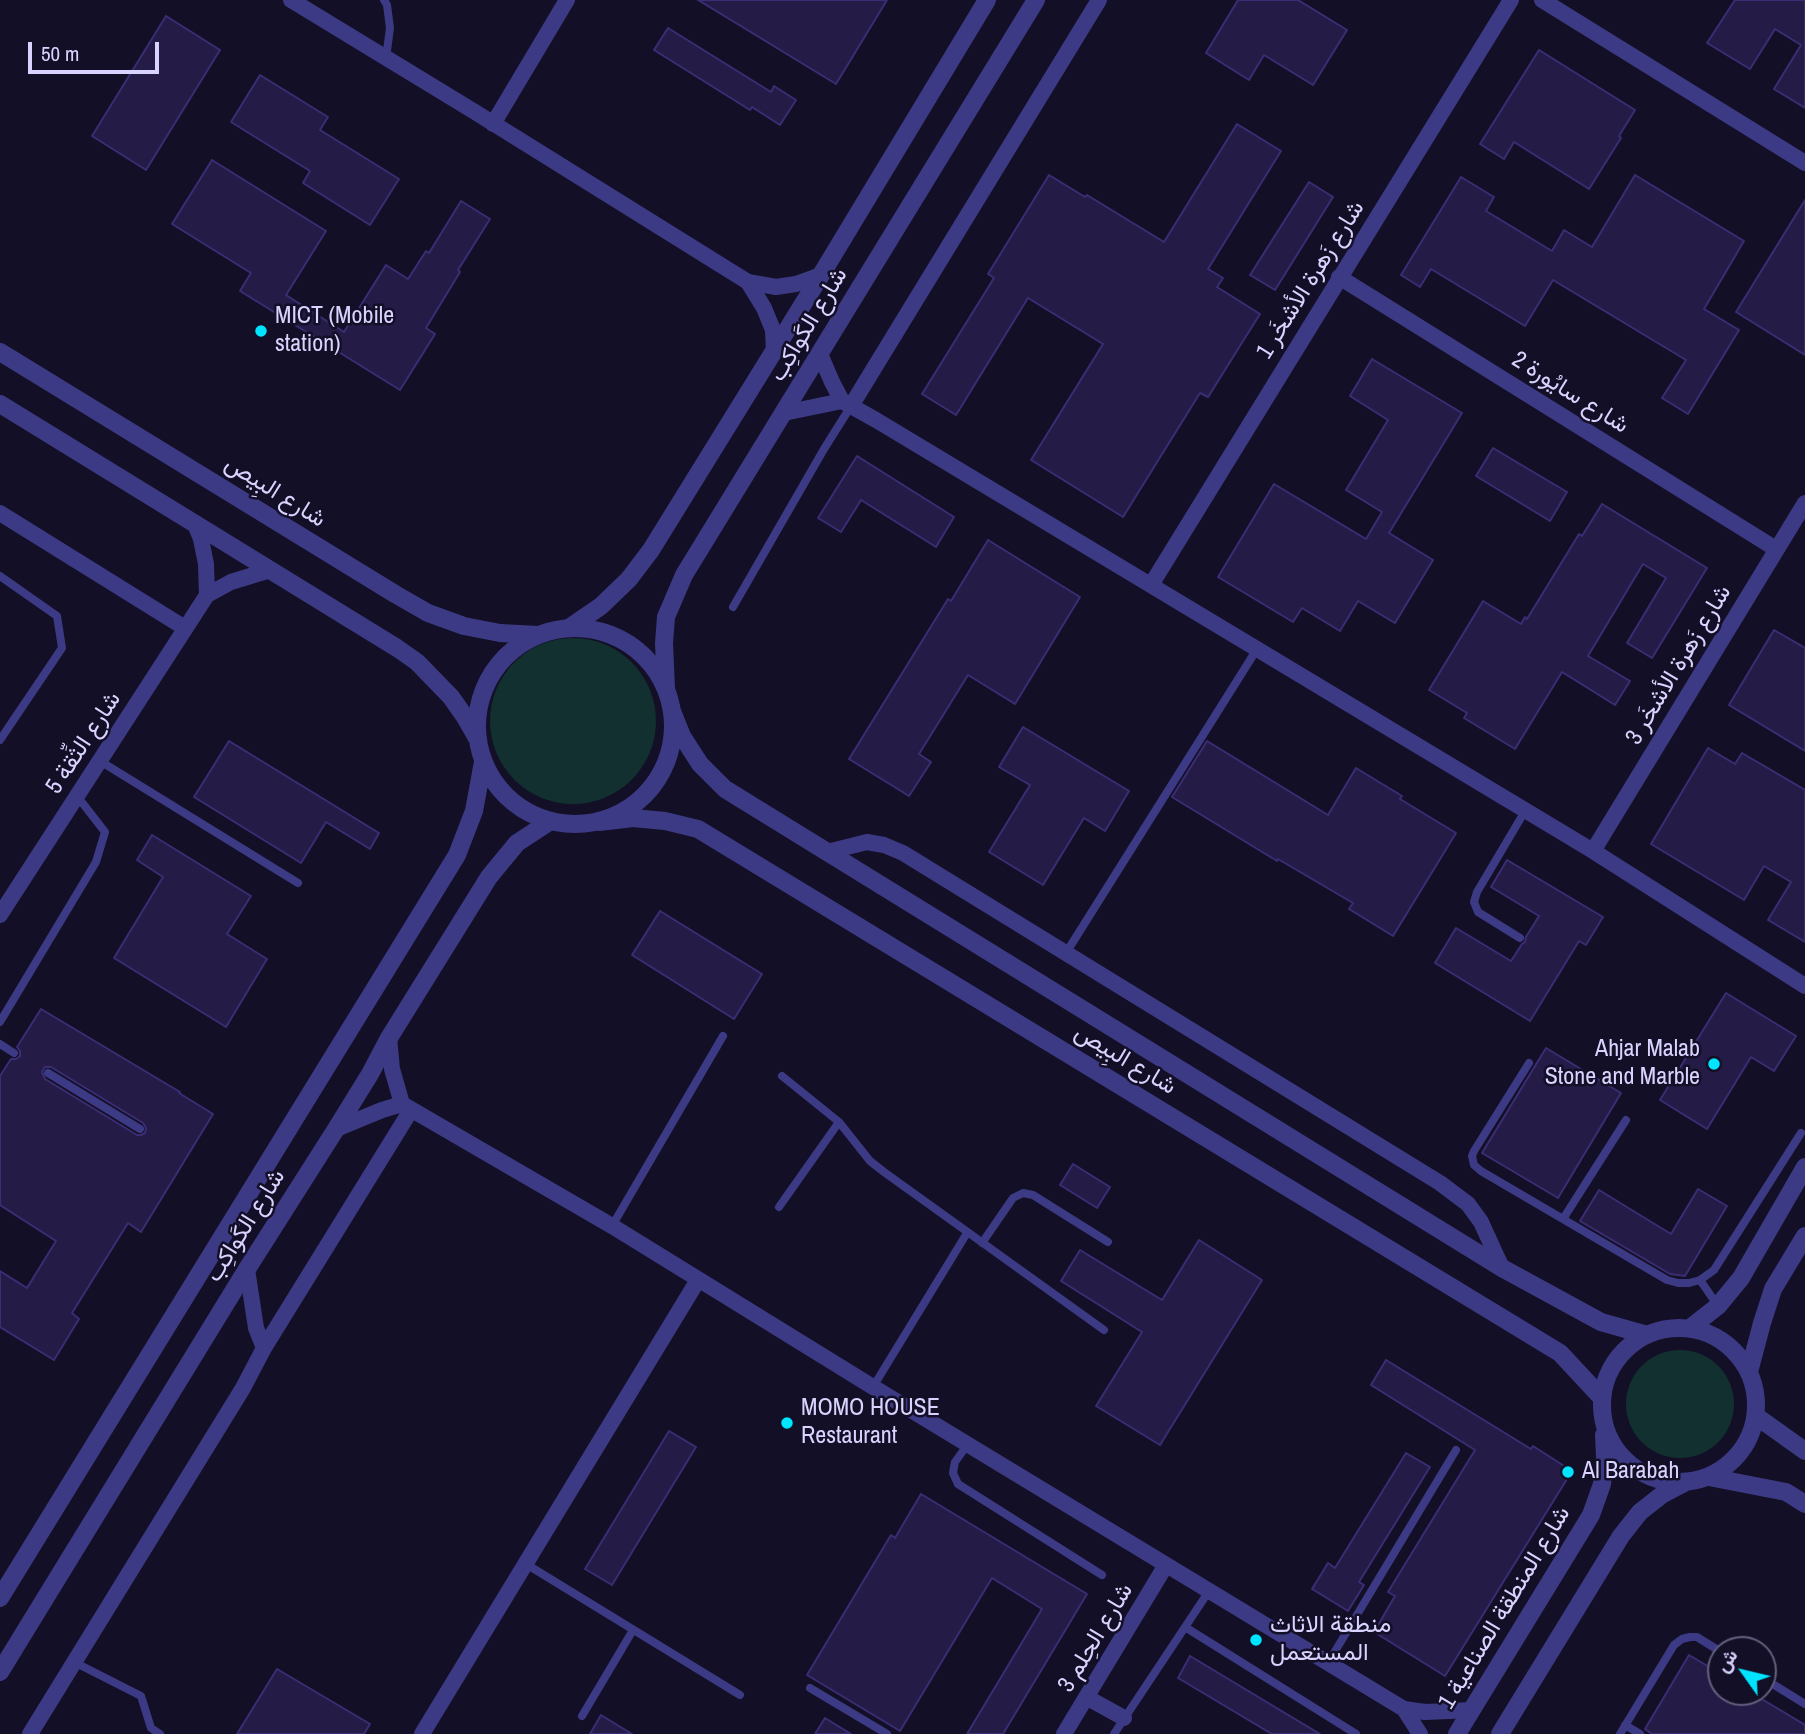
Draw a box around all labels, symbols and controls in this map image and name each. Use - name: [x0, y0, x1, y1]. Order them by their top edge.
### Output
- scale bar: [32, 28, 163, 72]
- text: 50 m: [41, 39, 79, 68]
- street label: شارع زَهرة الأشخَر 1: [1251, 196, 1371, 364]
- street label: شارع الكَواكِب: [764, 263, 854, 387]
- place label: MICT (Mobile station): [275, 303, 394, 359]
- marker: MICT (Mobile station): [253, 323, 269, 339]
- street label: شارع سايُورة 2: [1506, 346, 1634, 440]
- street label: شارع البِيص: [219, 450, 331, 534]
- street label: شارع زَهرة الأشخَر 3: [1620, 580, 1738, 750]
- street label: شارع الثِّقة 5: [40, 686, 128, 800]
- street label: شارع البِيص: [1069, 1018, 1181, 1102]
- place label: Ahjar Malab Stone and Marble: [1545, 1036, 1700, 1092]
- marker: Ahjar Malab Stone and Marble: [1706, 1056, 1722, 1072]
- street label: شارع الكَواكِب: [200, 1164, 292, 1288]
- place label: MOMO HOUSE Restaurant: [801, 1395, 940, 1451]
- marker: MOMO HOUSE Restaurant: [779, 1415, 795, 1431]
- place label: Al Barabah: [1582, 1458, 1679, 1486]
- marker: Al Barabah: [1560, 1464, 1576, 1480]
- street label: شارع المنطقة الصناعية 1: [1433, 1501, 1577, 1715]
- street label: شارع الحِلم 3: [1052, 1578, 1140, 1698]
- place label: منطقة الاثاث المستعمل: [1270, 1612, 1391, 1668]
- marker: منطقة الاثاث المستعمل: [1248, 1632, 1264, 1648]
- north arrow: [1707, 1636, 1777, 1706]
- text: ش: [1709, 1644, 1743, 1677]

